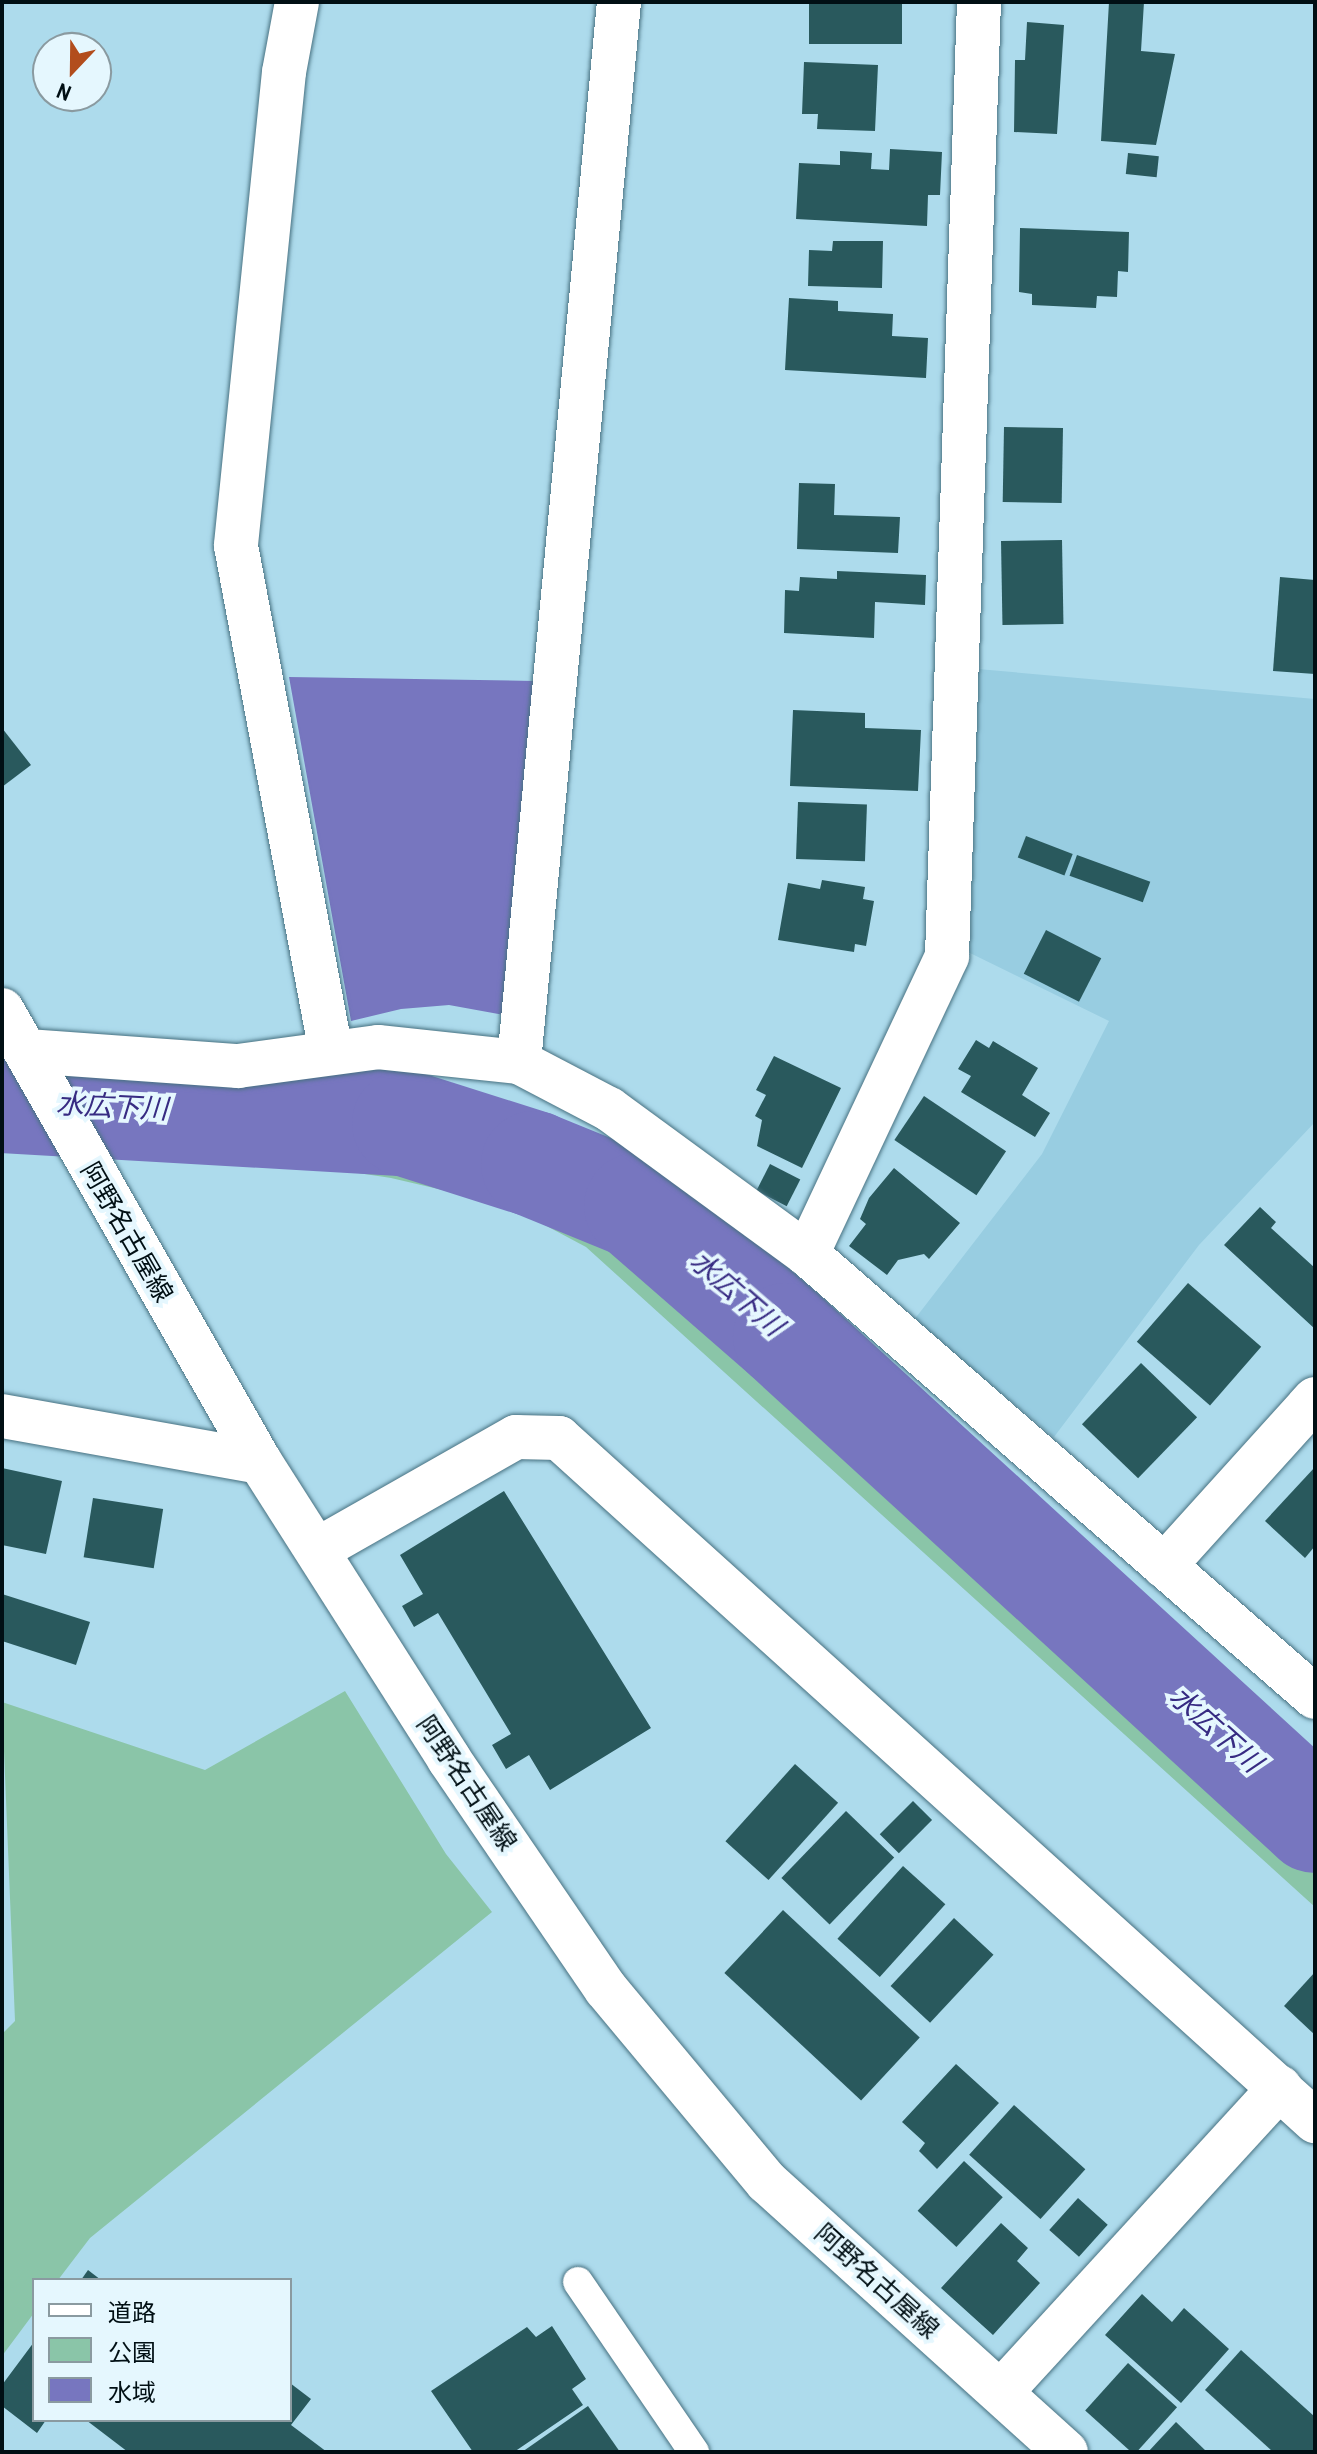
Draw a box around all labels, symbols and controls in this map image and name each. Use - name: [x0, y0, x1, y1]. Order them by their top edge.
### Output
- north arrow: [32, 32, 112, 112]
- text: N: [52, 76, 75, 109]
- water label: 水広下川: [55, 1086, 169, 1126]
- street label: 阿野名古屋線: [74, 1157, 180, 1307]
- water label: 水広下川: [684, 1244, 790, 1342]
- water label: 水広下川: [1163, 1679, 1269, 1779]
- street label: 阿野名古屋線: [410, 1710, 524, 1856]
- street label: 阿野名古屋線: [809, 2217, 945, 2345]
- legend: [32, 2278, 292, 2422]
- text: 道路: [108, 2296, 156, 2328]
- text: 公園: [108, 2336, 156, 2368]
- text: 水域: [108, 2376, 156, 2408]

